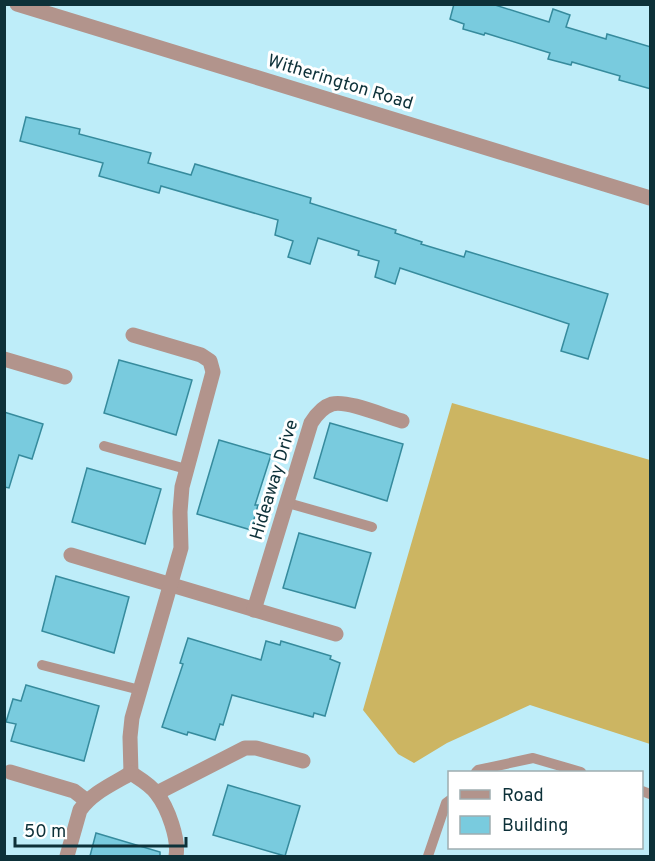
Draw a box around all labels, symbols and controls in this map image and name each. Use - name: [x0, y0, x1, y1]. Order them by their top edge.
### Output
- street label: Witherington Road: [264, 50, 416, 116]
- street label: Hideaway Drive: [246, 417, 304, 543]
- legend: [448, 771, 643, 849]
- text: Road: [502, 785, 544, 808]
- scale bar: [15, 810, 186, 848]
- text: Building: [502, 815, 568, 838]
- text: 50 m: [24, 821, 66, 844]

